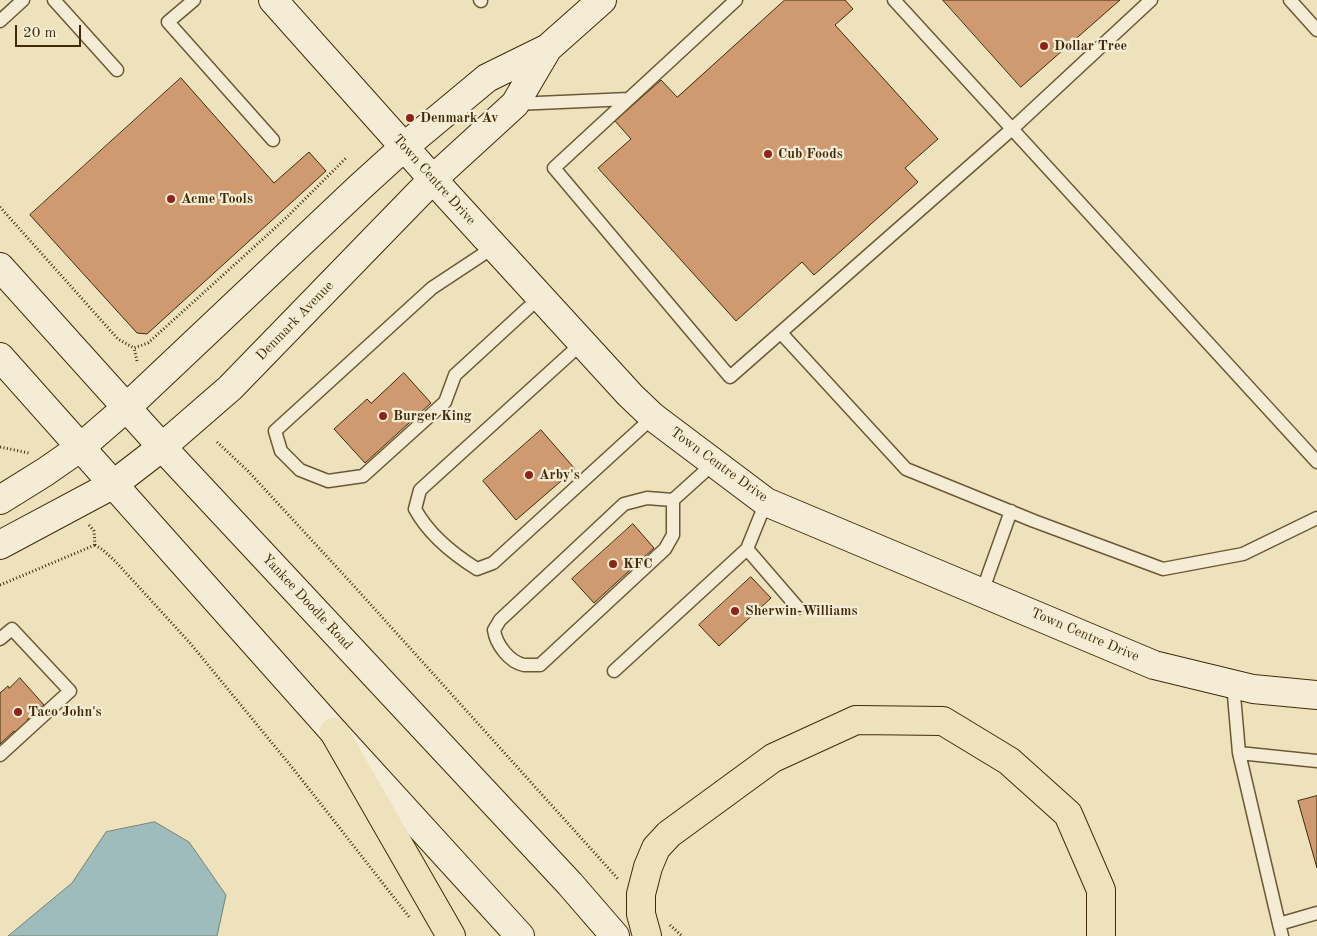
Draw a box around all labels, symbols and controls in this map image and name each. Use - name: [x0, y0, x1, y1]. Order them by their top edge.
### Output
- scale bar: [18, 15, 84, 47]
- text: 20 m: [23, 26, 57, 41]
- place label: Dollar Tree: [1054, 38, 1127, 54]
- marker: Dollar Tree: [1038, 40, 1050, 52]
- place label: Denmark Av: [420, 110, 498, 126]
- marker: Denmark Av: [404, 112, 416, 124]
- street label: Town Centre Drive: [389, 131, 479, 229]
- place label: Cub Foods: [778, 146, 843, 162]
- marker: Cub Foods: [762, 148, 774, 160]
- place label: Acme Tools: [181, 191, 253, 207]
- marker: Acme Tools: [165, 193, 177, 205]
- street label: Denmark Avenue: [253, 278, 337, 364]
- place label: Burger King: [393, 408, 472, 424]
- marker: Burger King: [377, 410, 389, 422]
- street label: Town Centre Drive: [667, 424, 771, 506]
- place label: Arby's: [539, 467, 580, 483]
- marker: Arby's: [523, 469, 535, 481]
- street label: Yankee Doodle Road: [258, 550, 356, 654]
- place label: KFC: [623, 556, 652, 572]
- marker: KFC: [607, 558, 619, 570]
- place label: Sherwin-Williams: [745, 603, 858, 619]
- marker: Sherwin-Williams: [729, 605, 741, 617]
- street label: Town Centre Drive: [1028, 605, 1142, 665]
- place label: Taco John's: [28, 704, 102, 720]
- marker: Taco John's: [12, 706, 24, 718]

